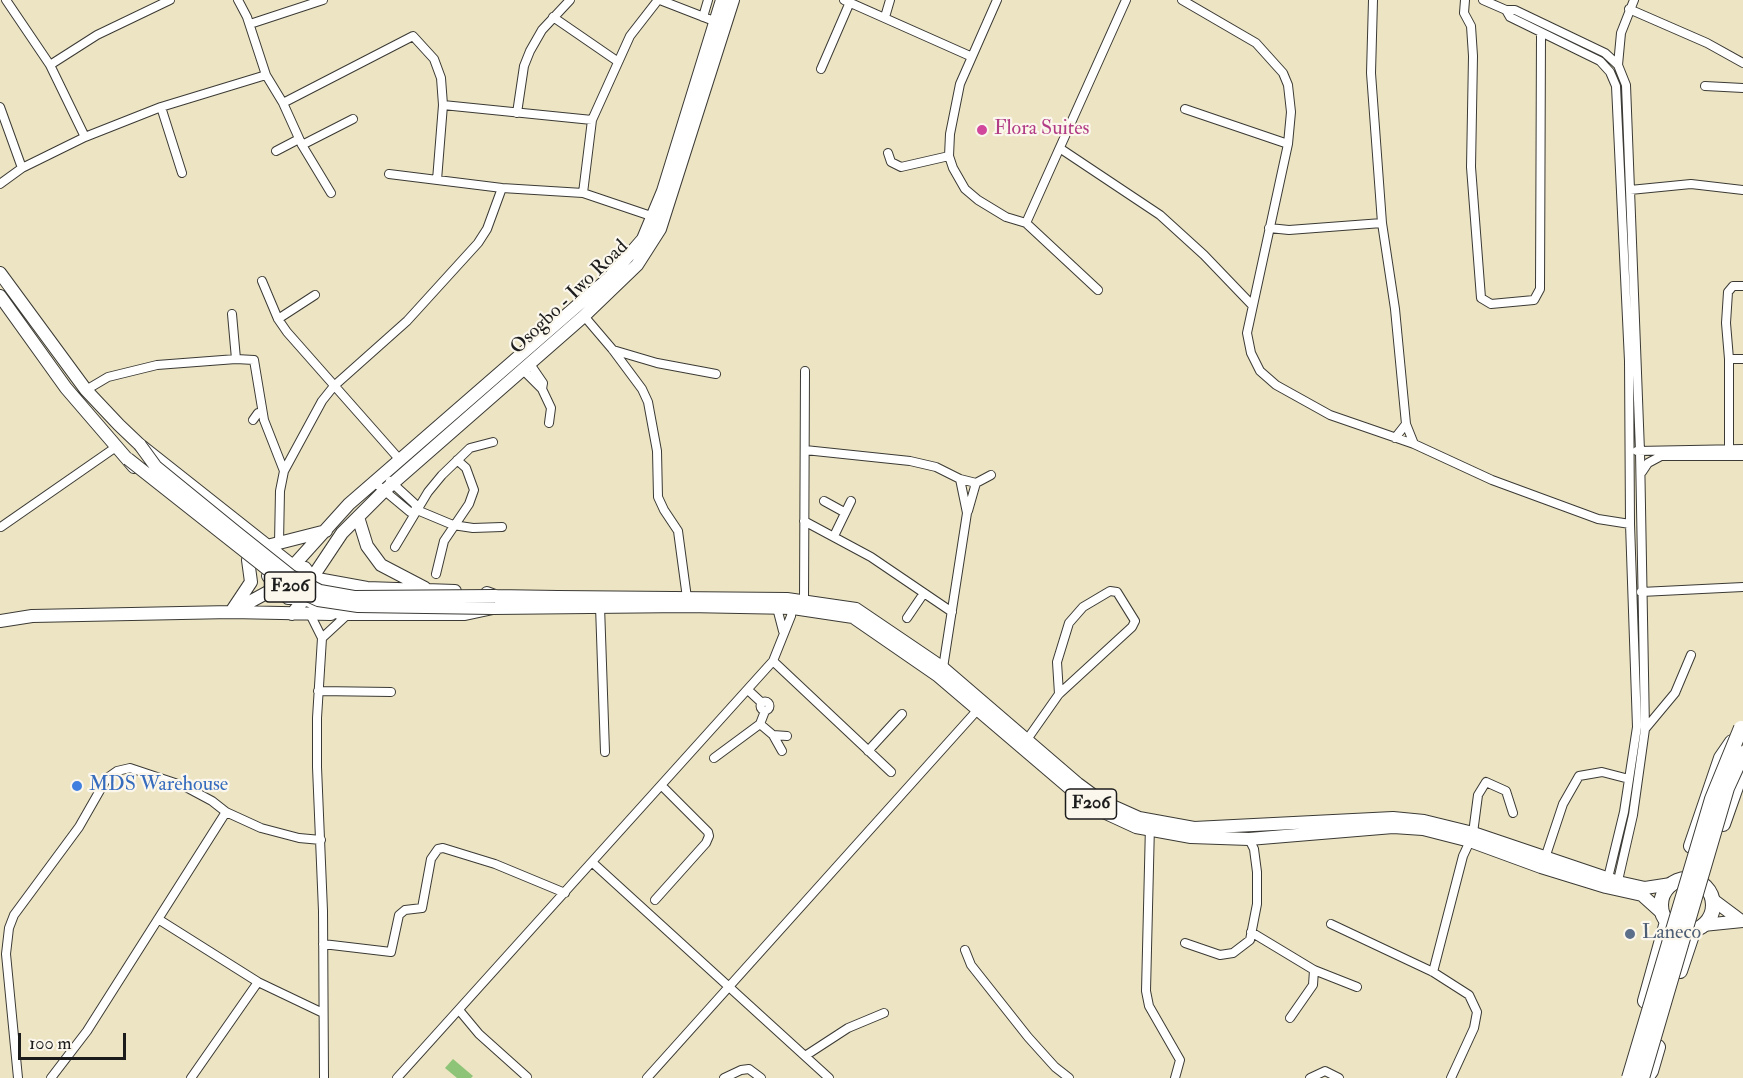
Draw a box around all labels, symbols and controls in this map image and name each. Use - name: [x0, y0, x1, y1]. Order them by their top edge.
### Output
- place label: Flora Suites: [994, 118, 1089, 142]
- marker: Flora Suites: [975, 123, 989, 137]
- street label: Osogbo - Iwo Road: [506, 236, 634, 360]
- road number: F206: [264, 572, 316, 602]
- place label: MDS Warehouse: [89, 774, 228, 798]
- marker: MDS Warehouse: [70, 779, 84, 793]
- road number: F206: [1066, 789, 1116, 819]
- place label: Laneco: [1642, 922, 1701, 946]
- marker: Laneco: [1623, 927, 1637, 941]
- scale bar: [21, 1021, 129, 1059]
- text: 100 m: [29, 1032, 72, 1055]

